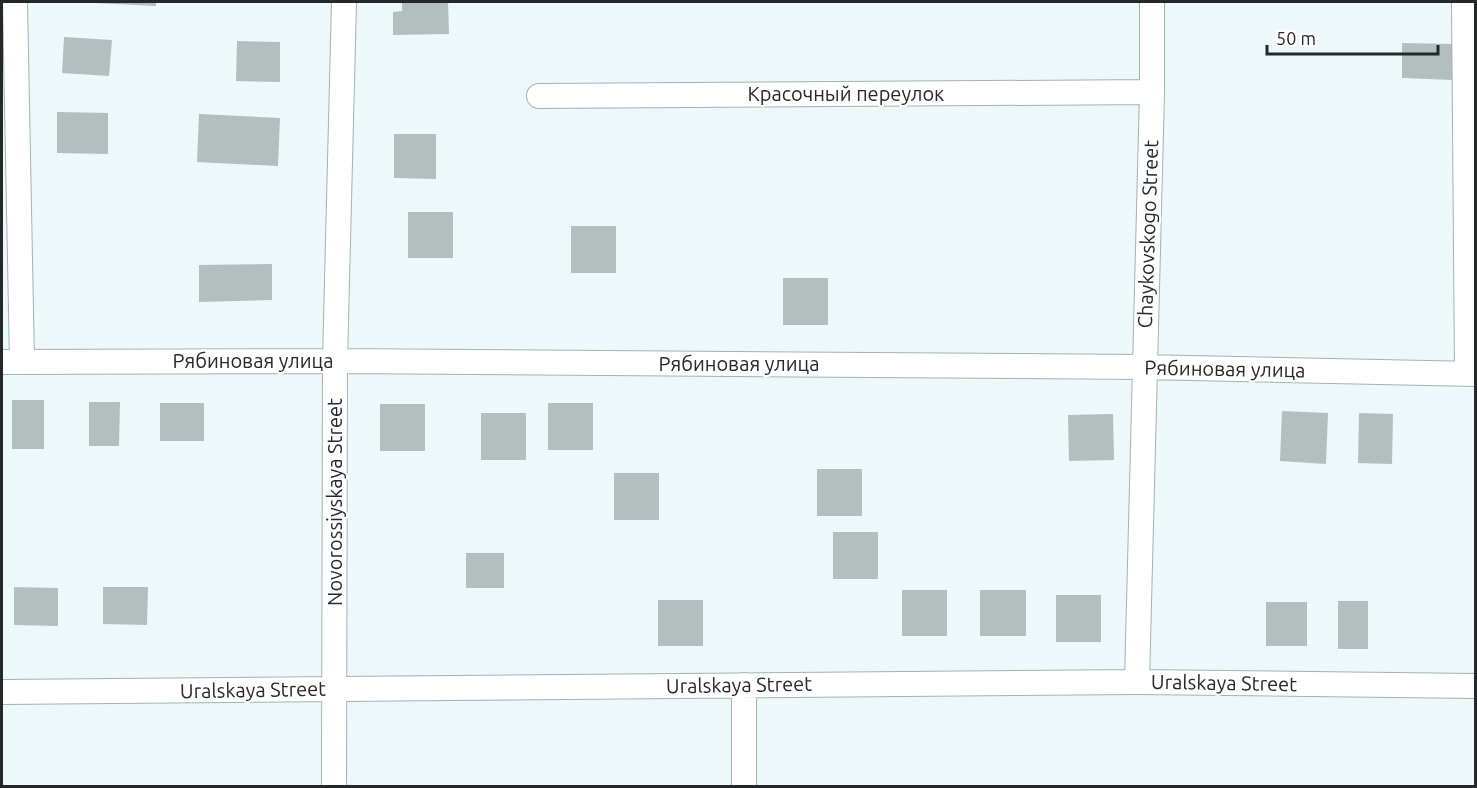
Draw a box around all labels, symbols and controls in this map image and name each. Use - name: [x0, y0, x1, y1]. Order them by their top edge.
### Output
- scale bar: [1267, 18, 1438, 56]
- text: 50 m: [1276, 28, 1316, 48]
- street label: Красочный переулок: [748, 82, 944, 105]
- street label: Chaykovskogo Street: [1133, 139, 1162, 329]
- street label: Рябиновая улица: [172, 349, 334, 372]
- street label: Рябиновая улица: [658, 352, 820, 375]
- street label: Рябиновая улица: [1144, 356, 1306, 381]
- street label: Novorossiyskaya Street: [323, 398, 346, 606]
- street label: Uralskaya Street: [1151, 670, 1297, 695]
- street label: Uralskaya Street: [666, 672, 812, 697]
- street label: Uralskaya Street: [180, 677, 326, 702]

